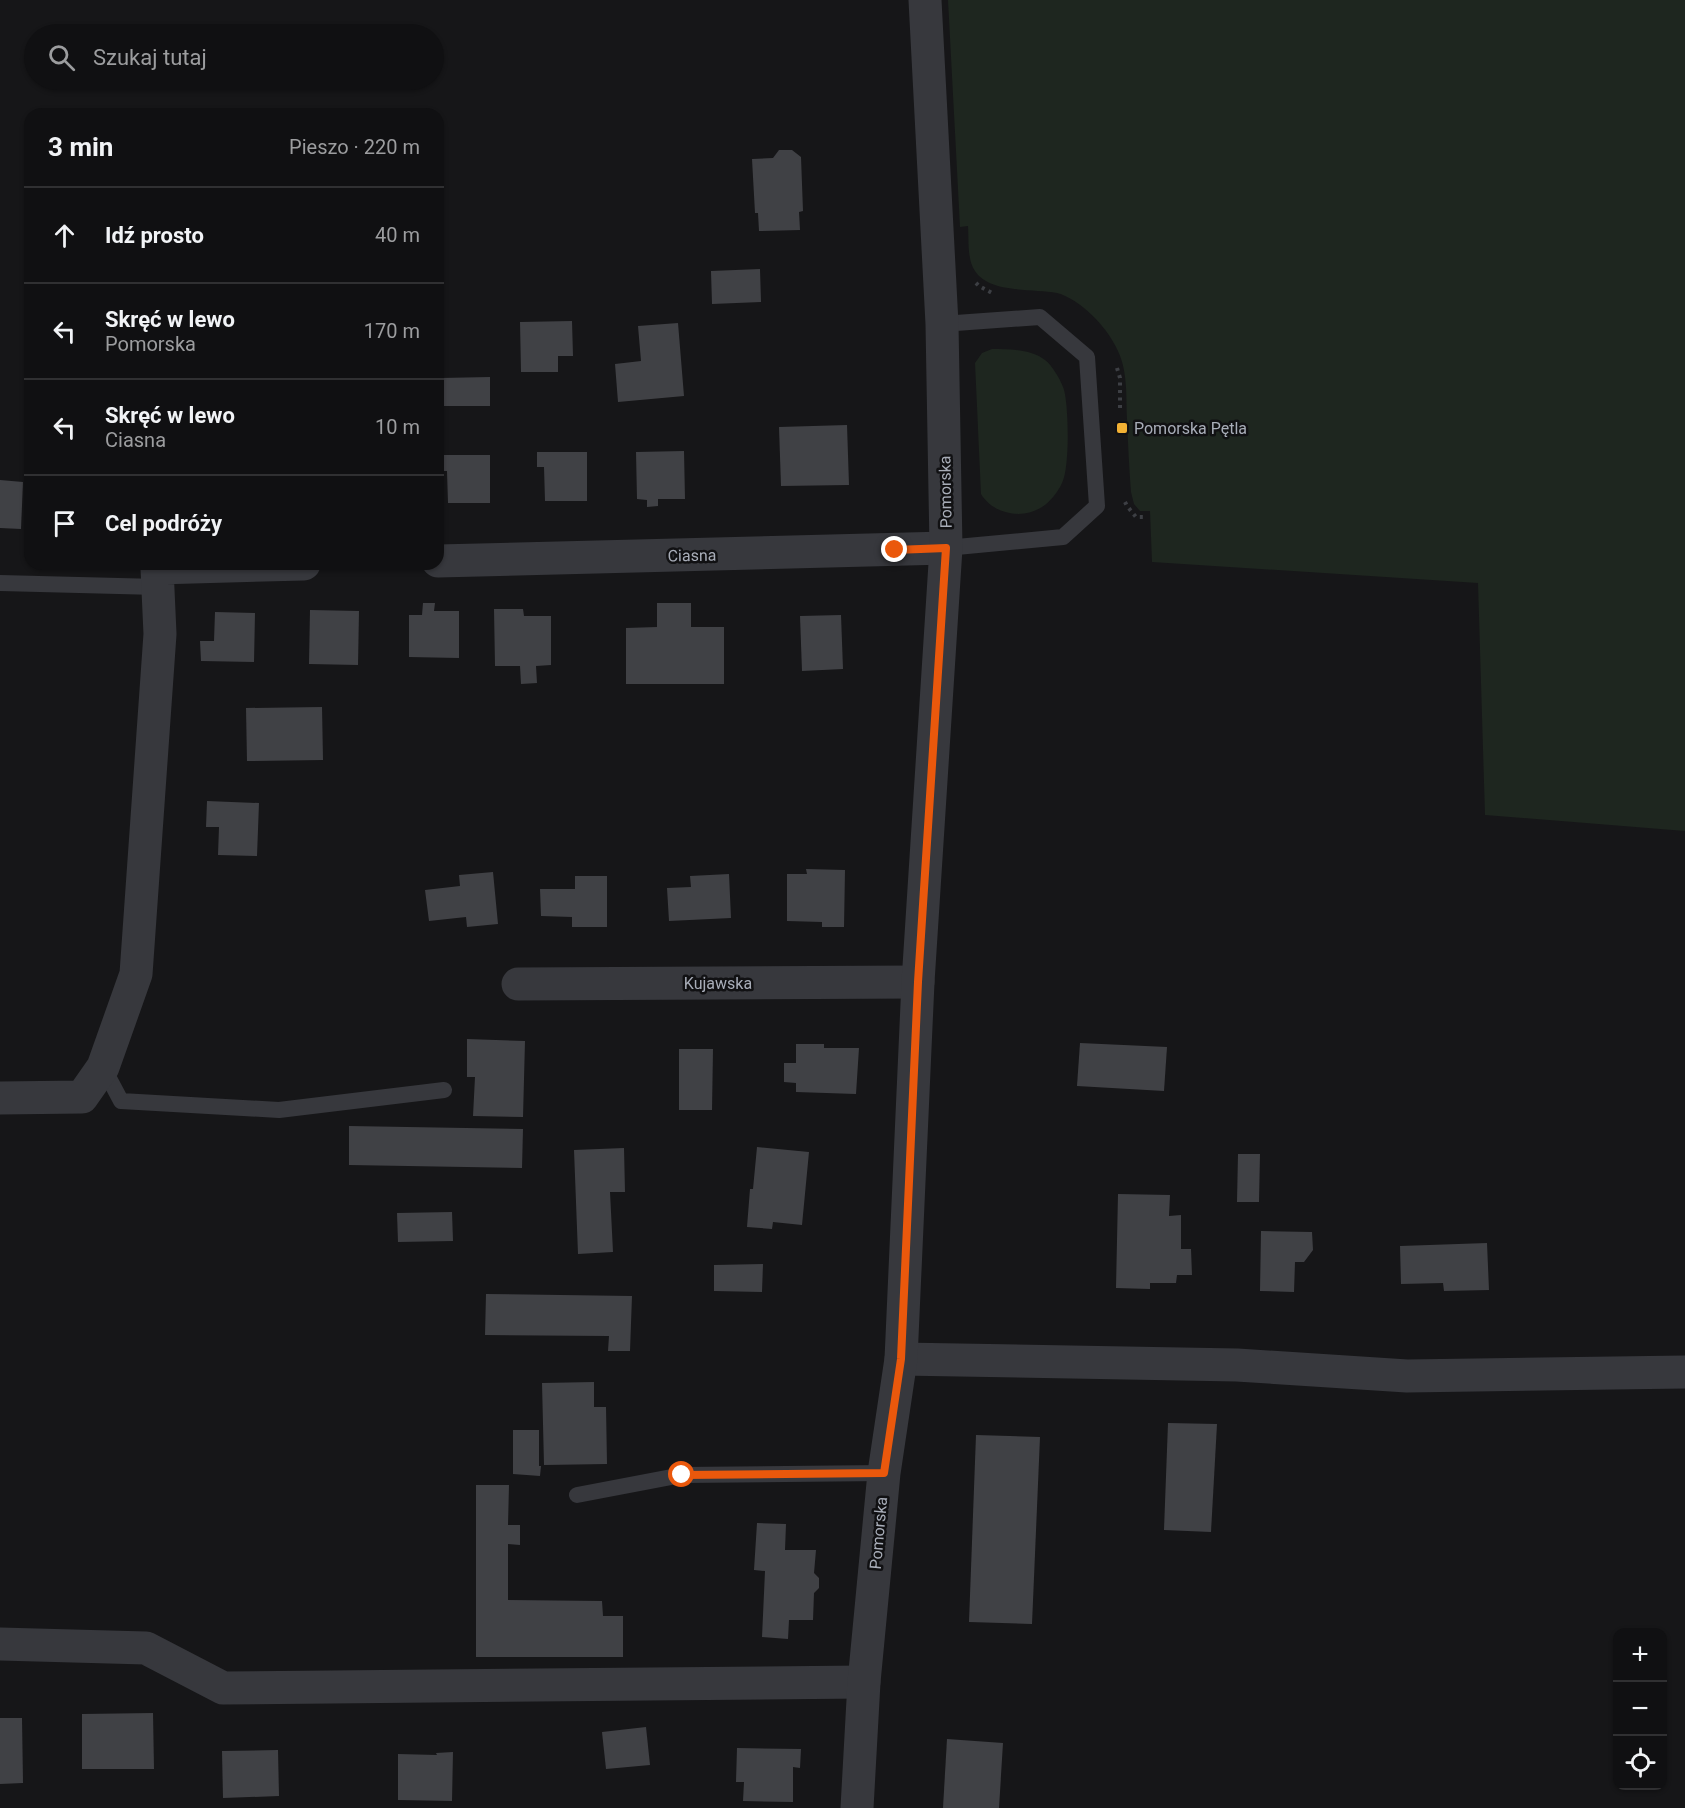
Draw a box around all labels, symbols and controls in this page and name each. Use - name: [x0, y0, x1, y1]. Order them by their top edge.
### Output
- search box: [24, 24, 444, 90]
- icon: search: [45, 41, 78, 74]
- text: Szukaj tutaj: [93, 45, 207, 70]
- text: 3 min: [48, 132, 113, 162]
- text: Pieszo · 220 m: [289, 135, 420, 159]
- icon: ahead: [48, 219, 81, 252]
- text: Idź prosto: [105, 223, 204, 248]
- text: 40 m: [375, 223, 420, 247]
- text: Skręć w lewo: [105, 307, 235, 332]
- icon: left: [48, 315, 81, 348]
- text: 170 m: [364, 319, 420, 343]
- text: Pomorska: [105, 332, 196, 356]
- text: Skręć w lewo: [105, 403, 235, 428]
- icon: left: [48, 411, 81, 444]
- text: 10 m: [375, 415, 420, 439]
- place label: Pomorska Pętla: [1134, 419, 1247, 438]
- marker: Pomorska Pętla: [1115, 421, 1129, 435]
- text: Ciasna: [105, 428, 166, 452]
- street label: Pomorska: [935, 455, 956, 529]
- icon: arrive: [48, 507, 81, 540]
- text: Cel podróży: [105, 511, 222, 536]
- route end: [881, 536, 907, 562]
- street label: Ciasna: [667, 546, 717, 565]
- street label: Kujawska: [684, 974, 752, 993]
- route start: [668, 1461, 694, 1487]
- street label: Pomorska: [866, 1496, 891, 1570]
- map controls: [1613, 1628, 1667, 1790]
- button: +: [1613, 1628, 1667, 1682]
- button: −: [1613, 1682, 1667, 1736]
- button: locate: [1613, 1736, 1667, 1790]

